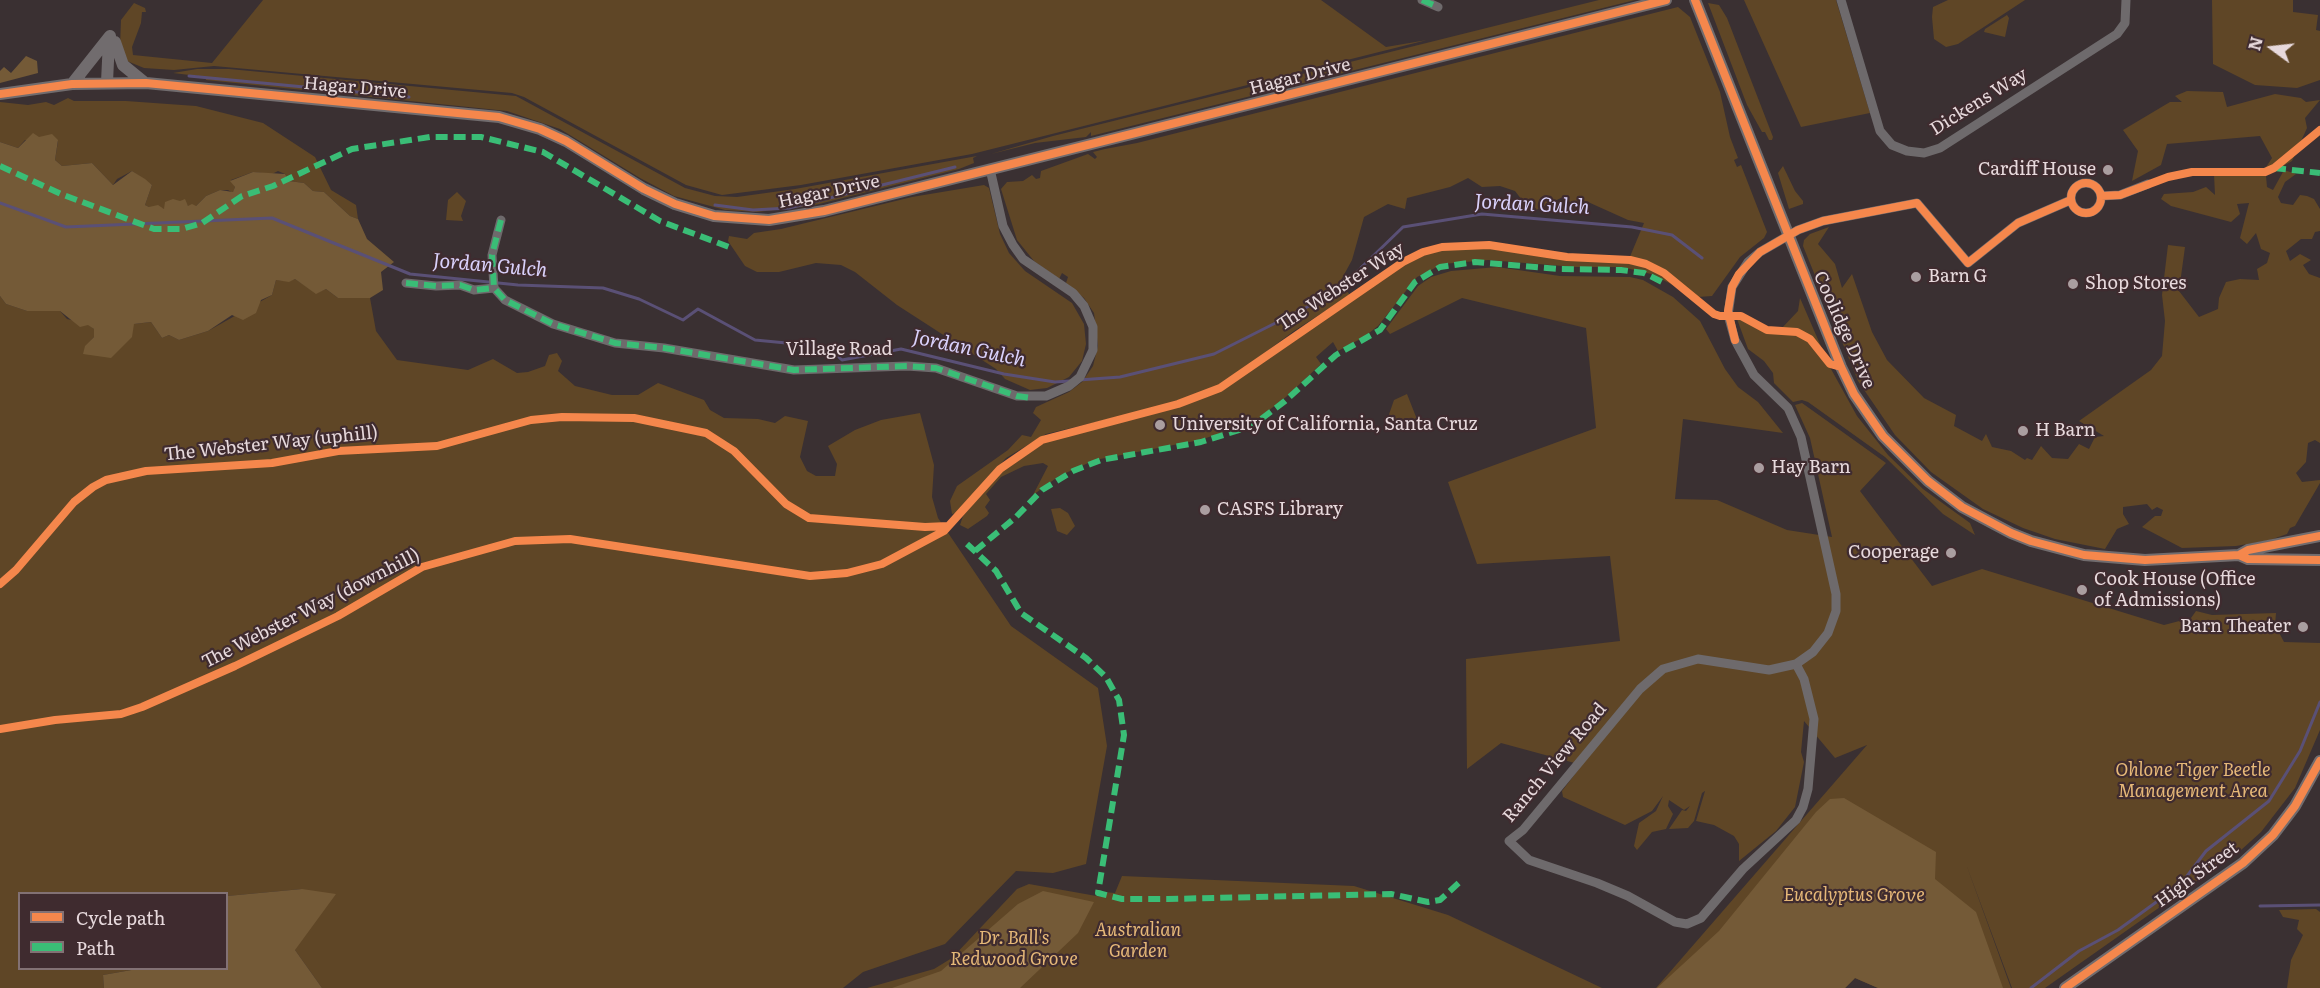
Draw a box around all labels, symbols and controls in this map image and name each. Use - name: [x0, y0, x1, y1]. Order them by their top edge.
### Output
- north arrow: [2242, 18, 2302, 78]
- text: N: [2241, 34, 2268, 53]
- street label: Hagar Drive: [1247, 54, 1353, 100]
- street label: Dickens Way: [1926, 64, 2032, 140]
- street label: Hagar Drive: [302, 73, 408, 103]
- place label: Cardiff House: [1978, 159, 2096, 181]
- marker: Cardiff House: [2101, 163, 2115, 177]
- street label: Hagar Drive: [776, 171, 882, 213]
- water label: Jordan Gulch: [1474, 190, 1590, 220]
- street label: The Webster Way: [1273, 238, 1409, 336]
- water label: Jordan Gulch: [432, 249, 548, 283]
- place label: Barn G: [1928, 266, 1987, 288]
- street label: Coolidge Drive: [1808, 268, 1880, 392]
- marker: Barn G: [1909, 270, 1923, 284]
- place label: Shop Stores: [2085, 273, 2186, 295]
- marker: Shop Stores: [2066, 277, 2080, 291]
- water label: Jordan Gulch: [910, 325, 1028, 373]
- street label: Village Road: [785, 339, 893, 361]
- place label: University of California, Santa Cruz: [1172, 414, 1477, 436]
- marker: University of California, Santa Cruz: [1153, 418, 1167, 432]
- place label: H Barn: [2035, 420, 2096, 442]
- street label: The Webster Way (uphill): [163, 422, 379, 466]
- marker: H Barn: [2016, 424, 2030, 438]
- place label: Hay Barn: [1771, 457, 1851, 479]
- marker: Hay Barn: [1752, 461, 1766, 475]
- place label: CASFS Library: [1217, 499, 1343, 521]
- marker: CASFS Library: [1198, 503, 1212, 517]
- place label: Cooperage: [1848, 542, 1939, 564]
- street label: The Webster Way (downhill): [198, 545, 424, 673]
- marker: Cooperage: [1944, 546, 1958, 560]
- place label: Cook House (Office of Admissions): [2094, 569, 2256, 612]
- marker: Cook House (Office of Admissions): [2075, 583, 2089, 597]
- place label: Barn Theater: [2180, 616, 2291, 638]
- marker: Barn Theater: [2296, 620, 2310, 634]
- street label: Ranch View Road: [1499, 699, 1611, 827]
- park label: Ohlone Tiger Beetle Management Area: [2115, 760, 2271, 802]
- street label: High Street: [2151, 837, 2243, 913]
- park label: Eucalyptus Grove: [1783, 885, 1925, 907]
- legend: [18, 892, 228, 970]
- text: Cycle path: [76, 904, 165, 931]
- park label: Australian Garden: [1095, 920, 1181, 962]
- park label: Dr. Ball's Redwood Grove: [950, 928, 1078, 970]
- text: Path: [76, 934, 115, 961]

